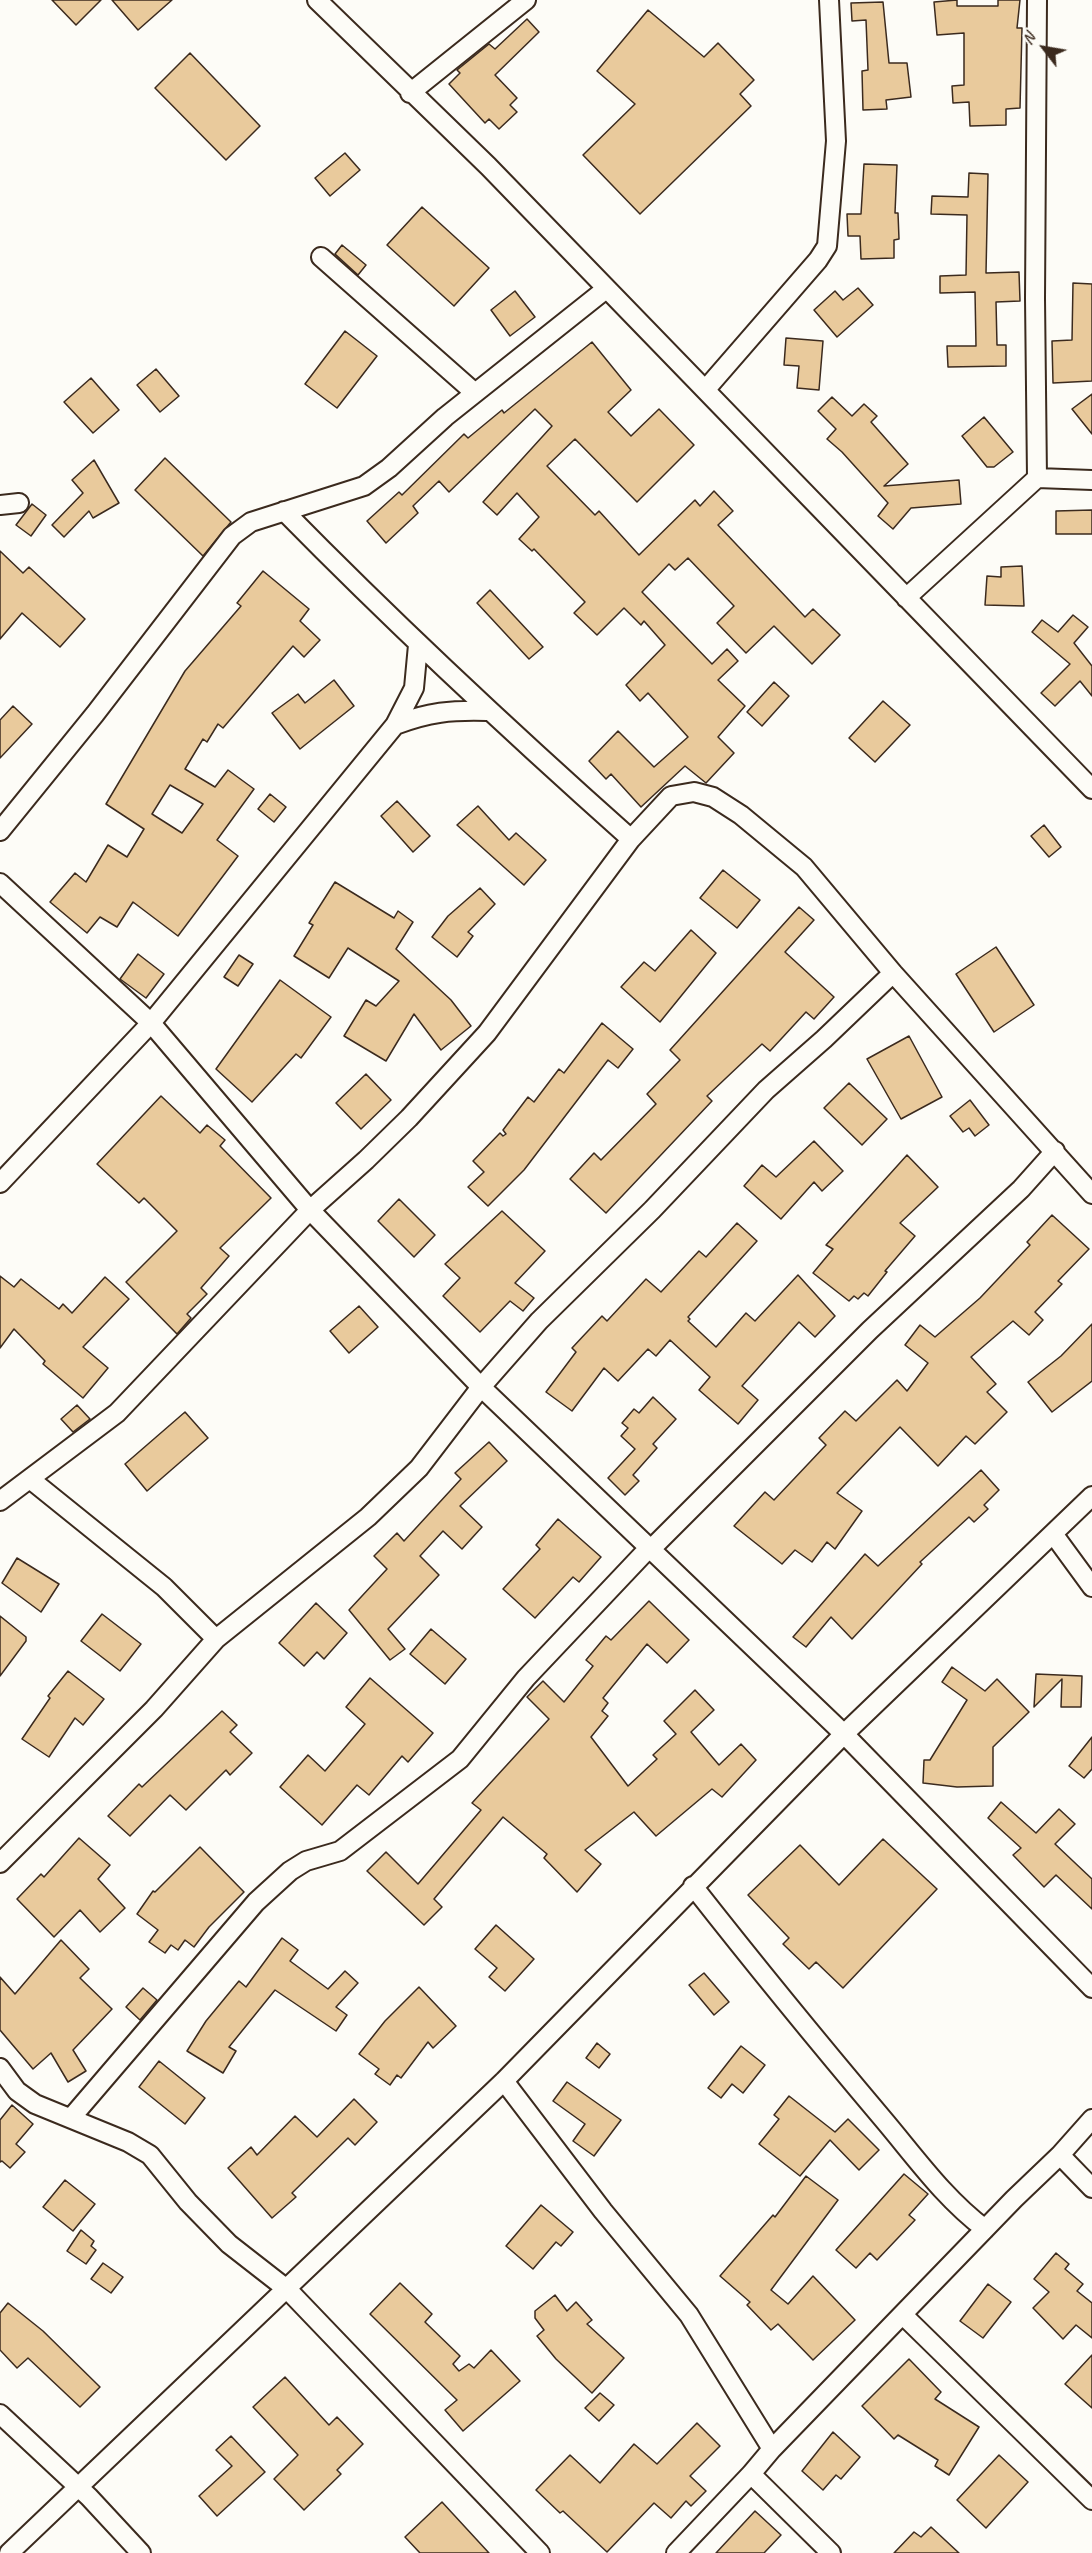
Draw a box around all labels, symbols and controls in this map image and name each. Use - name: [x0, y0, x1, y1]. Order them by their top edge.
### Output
- north arrow: [1014, 18, 1074, 78]
- text: N: [1017, 29, 1040, 48]

